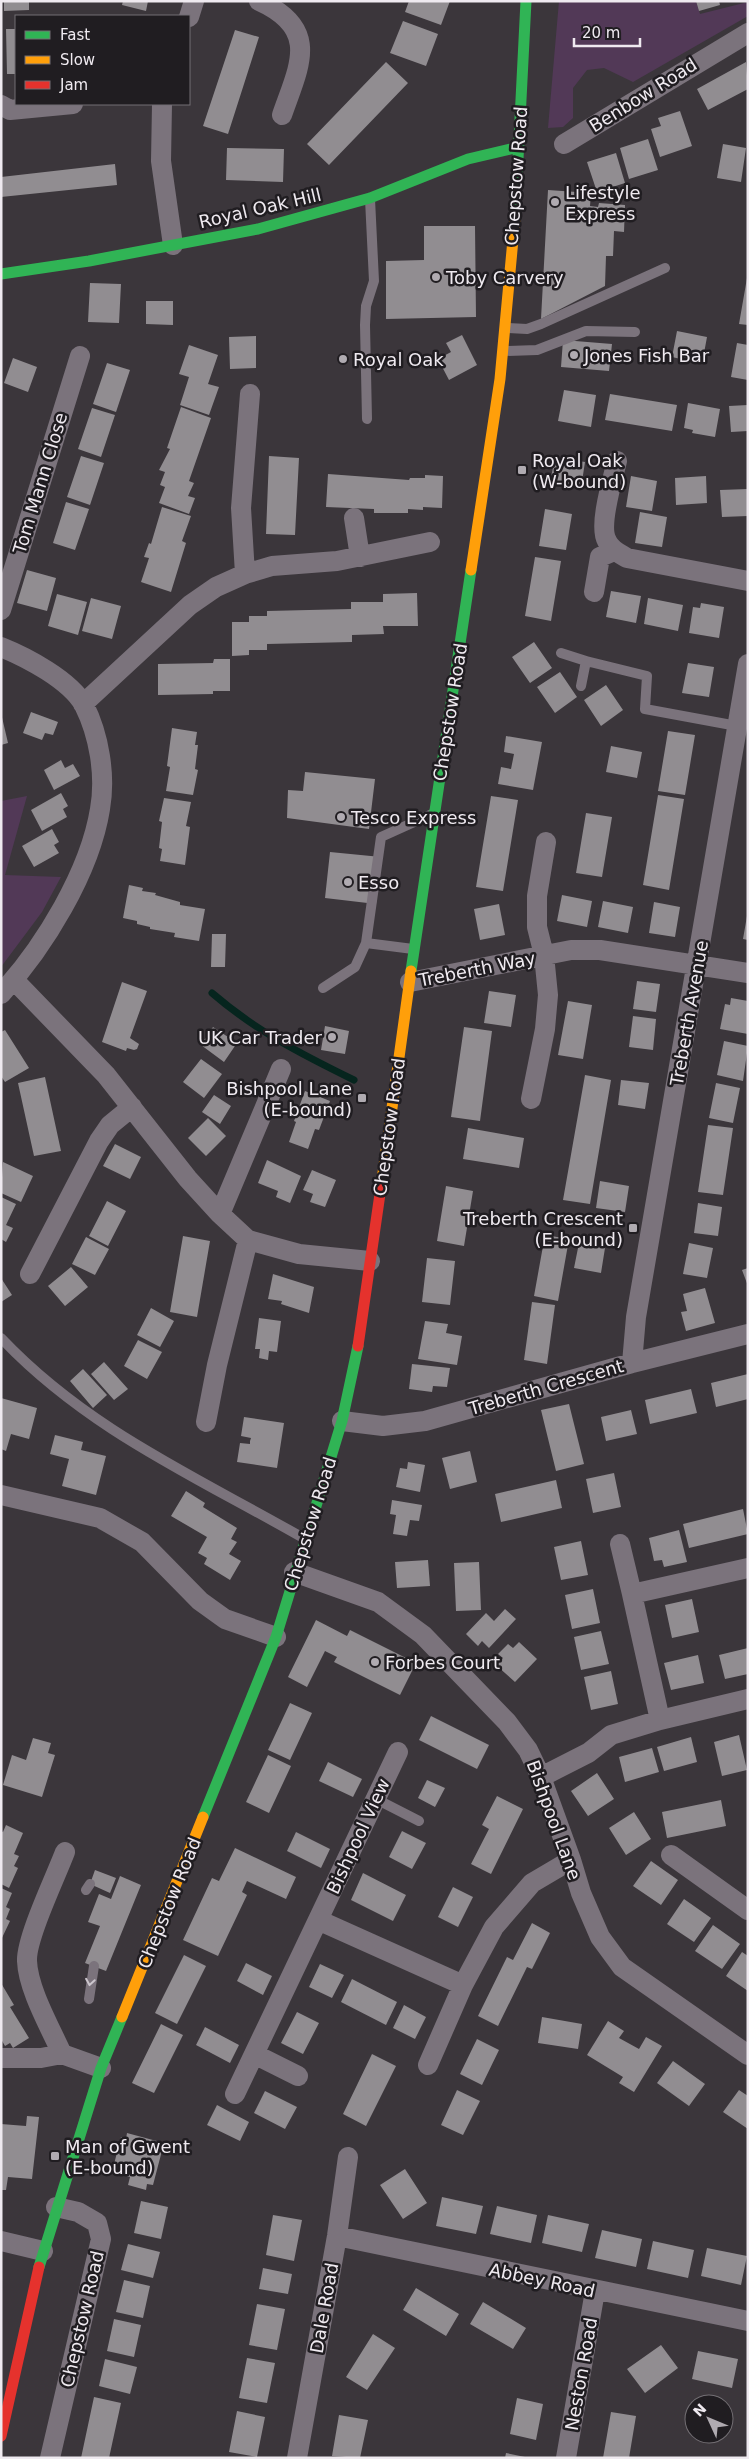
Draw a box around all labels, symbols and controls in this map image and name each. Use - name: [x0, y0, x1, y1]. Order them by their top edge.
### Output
- legend: [15, 15, 190, 105]
- scale bar: [574, 15, 640, 47]
- text: 20 m: [582, 24, 620, 42]
- text: Fast: [60, 26, 90, 44]
- text: Slow: [60, 51, 95, 69]
- street label: Benbow Road: [585, 54, 701, 136]
- text: Jam: [59, 76, 88, 94]
- street label: Chepstow Road: [501, 106, 531, 246]
- place label: Lifestyle Express: [565, 182, 641, 224]
- street label: Royal Oak Hill: [197, 184, 323, 232]
- marker: Lifestyle Express: [549, 196, 561, 208]
- place label: Toby Carvery: [445, 267, 564, 288]
- marker: Toby Carvery: [430, 271, 442, 283]
- place label: Jones Fish Bar: [583, 345, 710, 366]
- place label: Royal Oak: [353, 349, 444, 370]
- marker: Jones Fish Bar: [568, 349, 580, 361]
- marker: Royal Oak: [337, 353, 349, 365]
- street label: Tom Mann Close: [8, 410, 71, 557]
- place label: Royal Oak (W-bound): [532, 450, 626, 492]
- marker: Royal Oak (W-bound): [516, 464, 528, 476]
- street label: Chepstow Road: [429, 641, 471, 783]
- place label: Tesco Express: [350, 807, 476, 828]
- marker: Tesco Express: [335, 811, 347, 823]
- place label: Esso: [358, 872, 399, 893]
- marker: Esso: [342, 876, 354, 888]
- street label: Treberth Avenue: [666, 939, 712, 1088]
- street label: Treberth Way: [416, 947, 538, 991]
- place label: UK Car Trader: [198, 1027, 323, 1048]
- marker: UK Car Trader: [326, 1031, 338, 1043]
- street label: Chepstow Road: [369, 1056, 409, 1198]
- place label: Bishpool Lane (E-bound): [226, 1078, 352, 1120]
- marker: Bishpool Lane (E-bound): [356, 1092, 368, 1104]
- place label: Treberth Crescent (E-bound): [462, 1208, 623, 1250]
- marker: Treberth Crescent (E-bound): [627, 1222, 639, 1234]
- street label: Treberth Crescent: [465, 1355, 626, 1419]
- street label: Chepstow Road: [280, 1454, 340, 1594]
- place label: Forbes Court: [385, 1652, 500, 1673]
- marker: Forbes Court: [369, 1656, 381, 1668]
- street label: Bishpool Lane: [523, 1757, 585, 1883]
- street label: Bishpool View: [322, 1775, 394, 1897]
- street label: Chepstow Road: [133, 1834, 205, 1972]
- one-way arrow: [86, 1978, 96, 1987]
- place label: Man of Gwent (E-bound): [65, 2136, 190, 2178]
- marker: Man of Gwent (E-bound): [49, 2150, 61, 2162]
- street label: Chepstow Road: [56, 2249, 108, 2389]
- street label: Abbey Road: [487, 2259, 597, 2301]
- street label: Dale Road: [306, 2261, 342, 2355]
- street label: Neston Road: [561, 2316, 601, 2432]
- north arrow: [684, 2394, 734, 2444]
- text: N: [690, 2400, 709, 2420]

